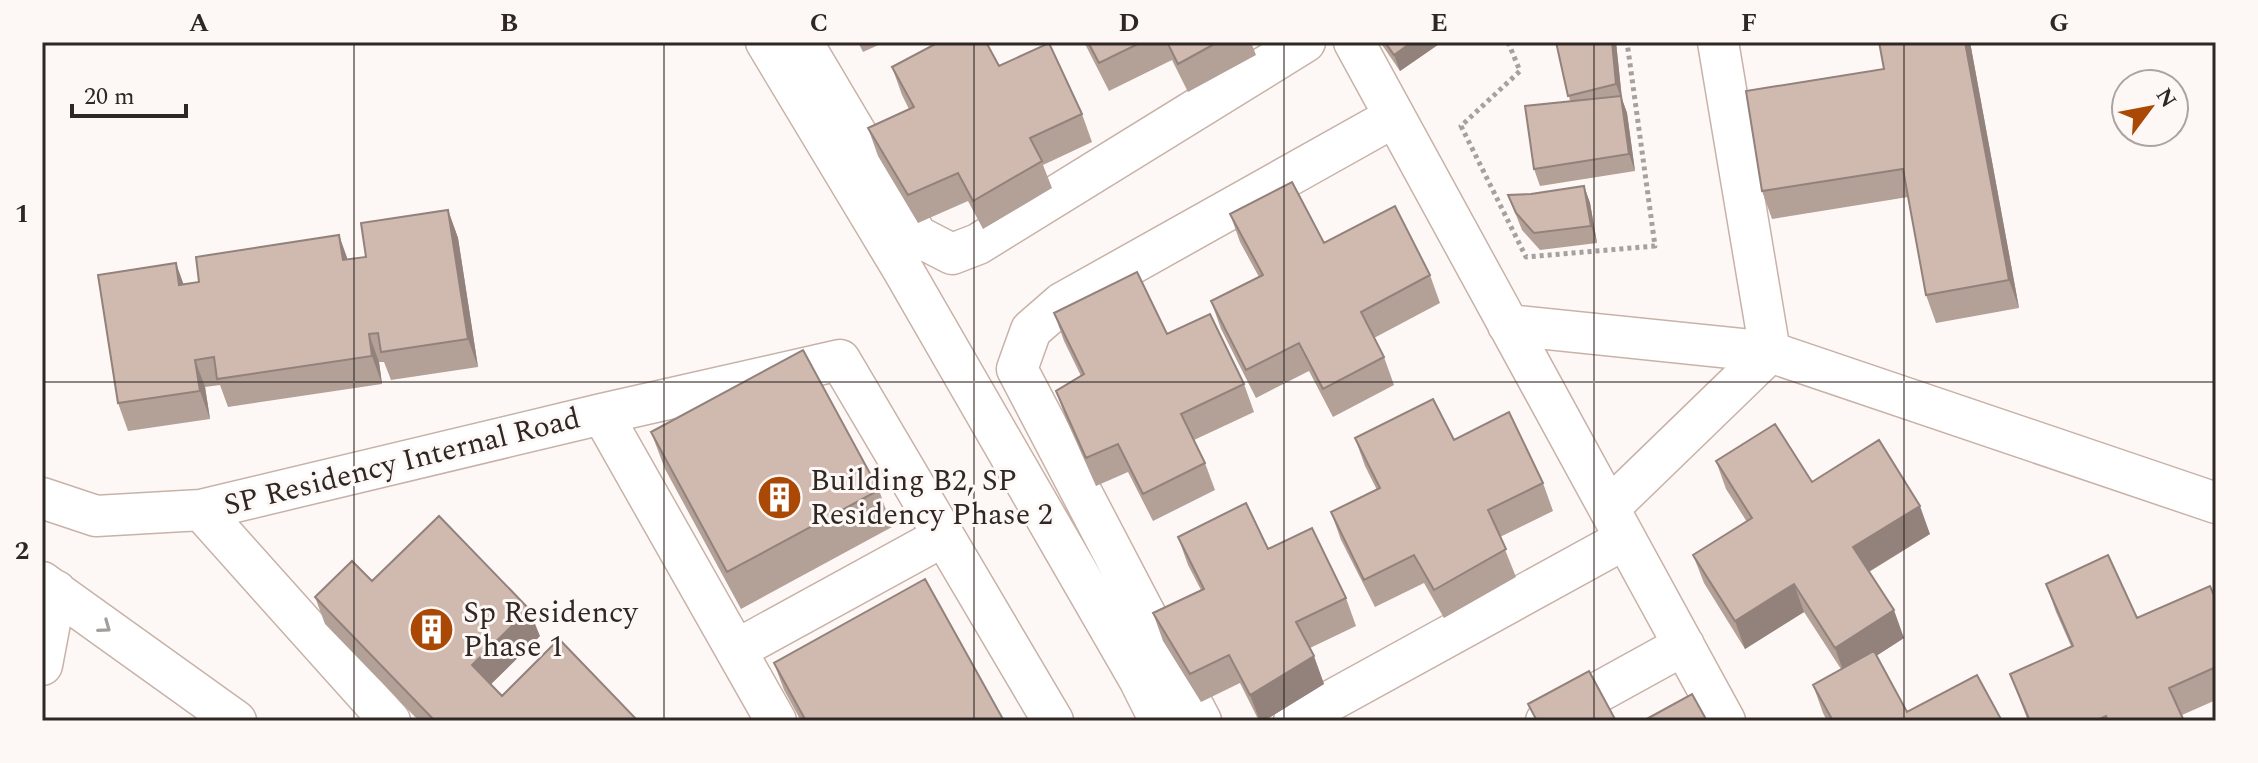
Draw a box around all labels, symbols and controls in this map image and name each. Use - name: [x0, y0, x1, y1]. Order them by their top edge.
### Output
- text: A: [189, 3, 209, 43]
- text: B: [500, 3, 518, 43]
- text: C: [810, 3, 828, 43]
- text: D: [1119, 3, 1139, 43]
- text: E: [1430, 3, 1448, 43]
- text: F: [1741, 3, 1757, 43]
- text: G: [2049, 3, 2069, 43]
- scale bar: [72, 68, 186, 118]
- north arrow: [2110, 68, 2190, 148]
- text: 20 m: [84, 79, 135, 115]
- text: N: [2147, 82, 2184, 115]
- text: 1: [15, 194, 29, 234]
- street label: SP Residency Internal Road: [219, 395, 585, 529]
- place label: Building B2, SP Residency Phase 2: [810, 458, 1053, 538]
- building icon: Building B2, SP Residency Phase 2: [755, 474, 803, 522]
- text: 2: [15, 531, 29, 571]
- place label: Sp Residency Phase 1: [463, 590, 639, 670]
- building icon: Sp Residency Phase 1: [408, 606, 456, 654]
- one-way arrow: [97, 617, 111, 632]

